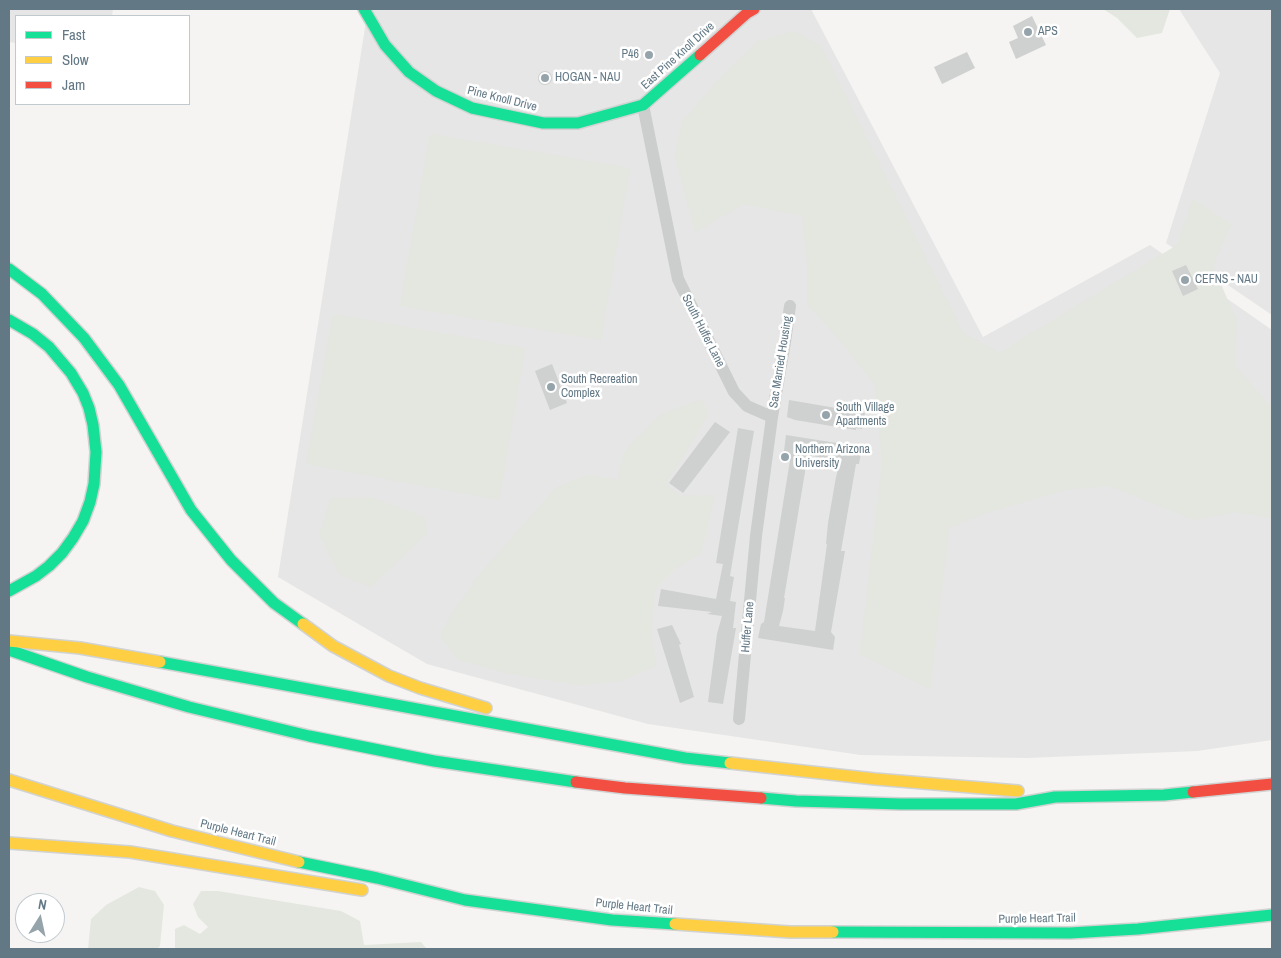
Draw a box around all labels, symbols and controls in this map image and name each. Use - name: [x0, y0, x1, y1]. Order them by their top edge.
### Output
- legend: [15, 15, 190, 105]
- street label: East Pine Knoll Drive: [638, 19, 718, 93]
- text: Fast: [62, 24, 85, 45]
- place label: APS: [1038, 25, 1058, 39]
- marker: APS: [1022, 26, 1034, 38]
- place label: P46: [621, 48, 639, 62]
- text: Slow: [62, 49, 89, 70]
- marker: P46: [643, 49, 655, 61]
- place label: HOGAN - NAU: [555, 71, 621, 85]
- marker: HOGAN - NAU: [539, 72, 551, 84]
- text: Jam: [62, 74, 85, 95]
- street label: Pine Knoll Drive: [466, 83, 538, 115]
- place label: CEFNS - NAU: [1195, 273, 1258, 287]
- marker: CEFNS - NAU: [1179, 274, 1191, 286]
- street label: South Huffer Lane: [678, 292, 728, 370]
- street label: Sac Married Housing: [767, 315, 795, 409]
- place label: South Recreation Complex: [561, 373, 638, 401]
- marker: South Recreation Complex: [545, 381, 557, 393]
- place label: South Village Apartments: [836, 401, 894, 429]
- marker: South Village Apartments: [820, 409, 832, 421]
- place label: Northern Arizona University: [795, 443, 870, 471]
- marker: Northern Arizona University: [779, 451, 791, 463]
- street label: Huffer Lane: [739, 601, 757, 653]
- street label: Purple Heart Trail: [199, 817, 277, 849]
- north arrow: [15, 893, 65, 943]
- text: N: [37, 895, 48, 914]
- street label: Purple Heart Trail: [595, 896, 673, 918]
- street label: Purple Heart Trail: [998, 911, 1076, 927]

